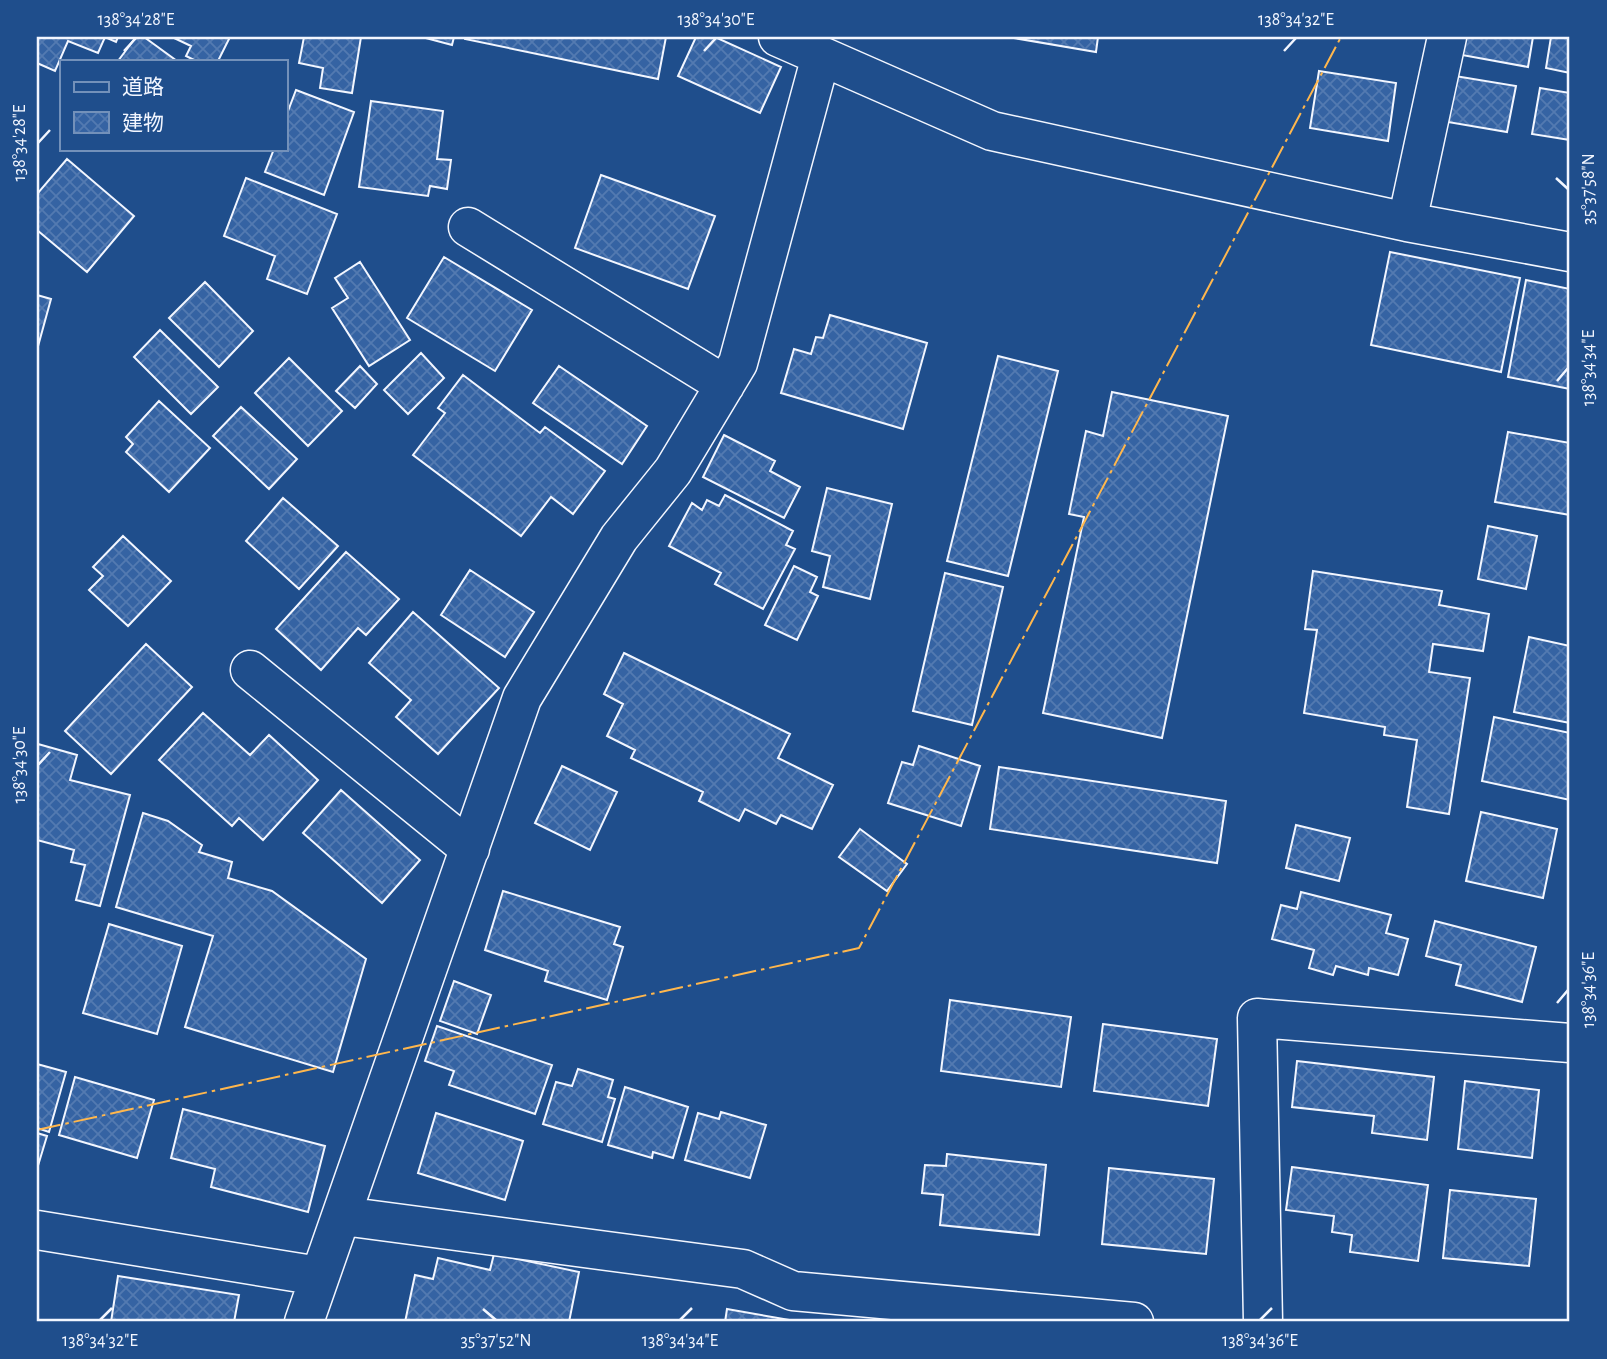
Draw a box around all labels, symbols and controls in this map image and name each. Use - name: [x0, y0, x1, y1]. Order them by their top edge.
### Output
- text: 138°34'28"E: [98, 11, 175, 29]
- text: 138°34'30"E: [677, 11, 755, 29]
- text: 138°34'32"E: [1258, 11, 1334, 29]
- legend: [60, 60, 287, 150]
- text: 道路: [122, 76, 164, 98]
- text: 138°34'28"E: [11, 104, 29, 181]
- text: 建物: [122, 112, 164, 134]
- text: 35°37'58"N: [1580, 153, 1598, 225]
- text: 138°34'34"E: [1580, 330, 1598, 406]
- text: 138°34'30"E: [11, 726, 29, 804]
- text: 138°34'36"E: [1580, 952, 1598, 1028]
- text: 138°34'32"E: [62, 1332, 138, 1350]
- text: 35°37'52"N: [460, 1332, 532, 1350]
- text: 138°34'34"E: [642, 1332, 718, 1350]
- text: 138°34'36"E: [1222, 1332, 1298, 1350]

